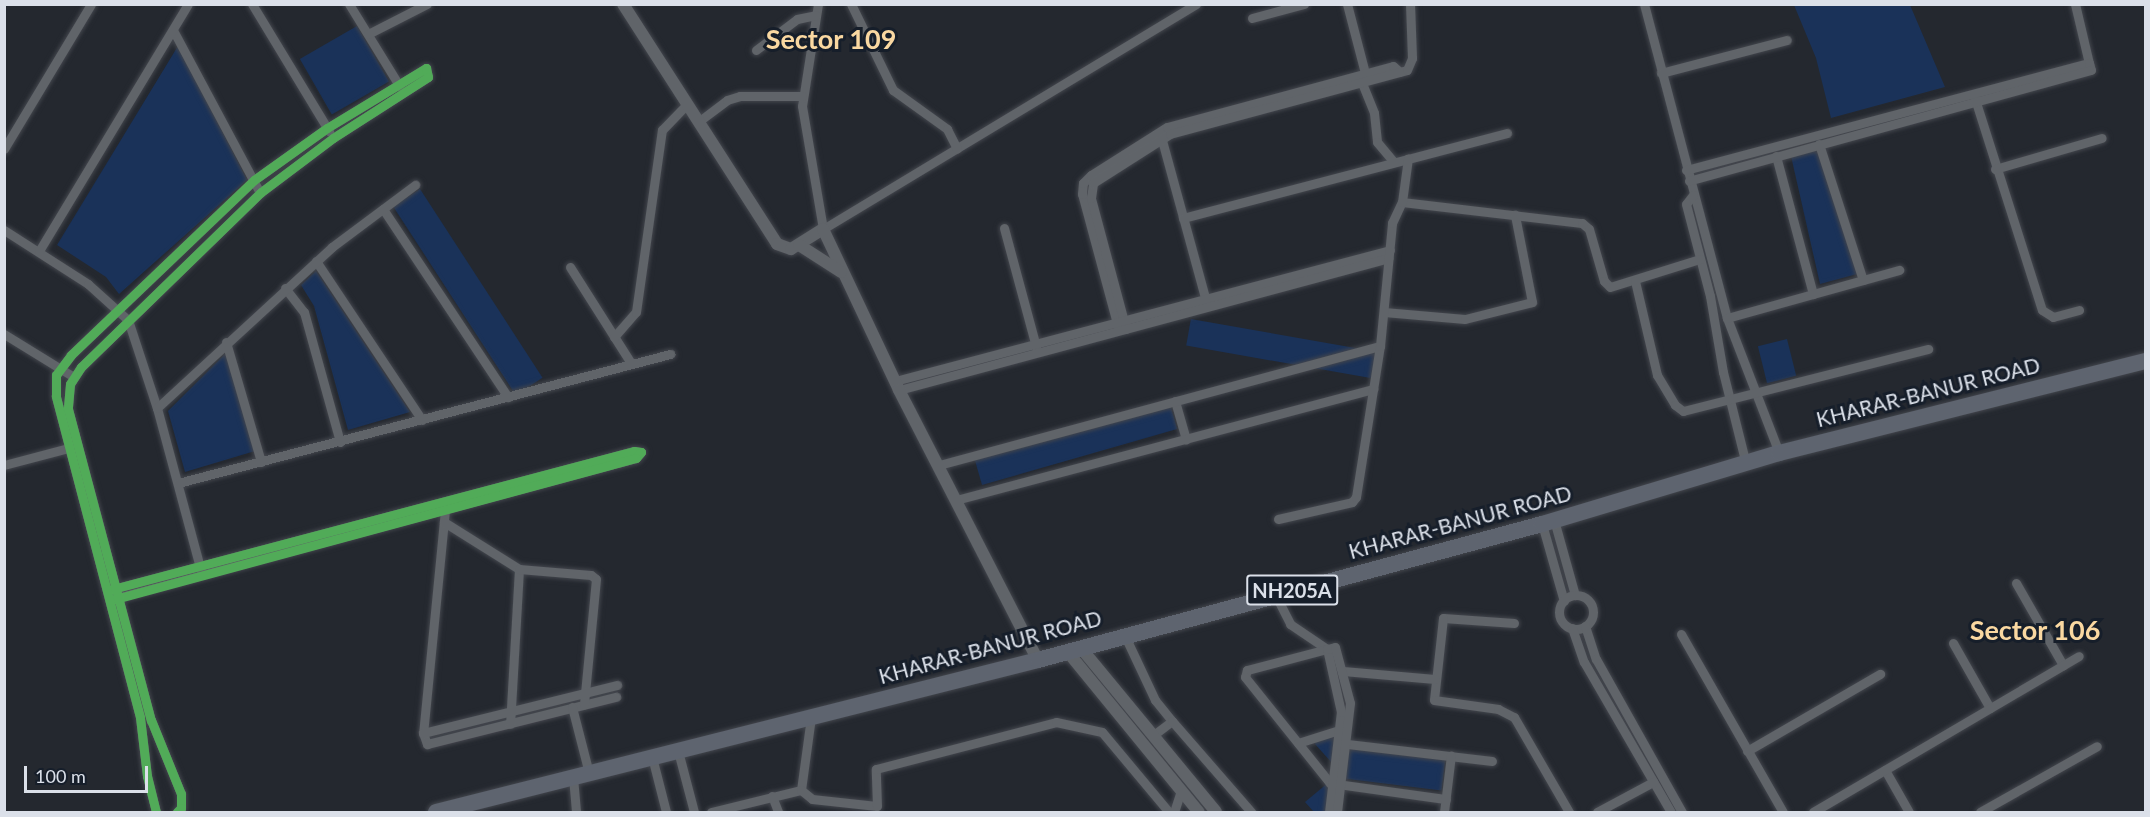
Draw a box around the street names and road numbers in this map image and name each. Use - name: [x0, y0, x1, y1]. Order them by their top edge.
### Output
- street label: KHARAR-BANUR ROAD: [1814, 352, 2042, 432]
- street label: KHARAR-BANUR ROAD: [1346, 480, 1574, 564]
- road number: NH205A: [1246, 573, 1338, 607]
- street label: KHARAR-BANUR ROAD: [876, 605, 1104, 689]

